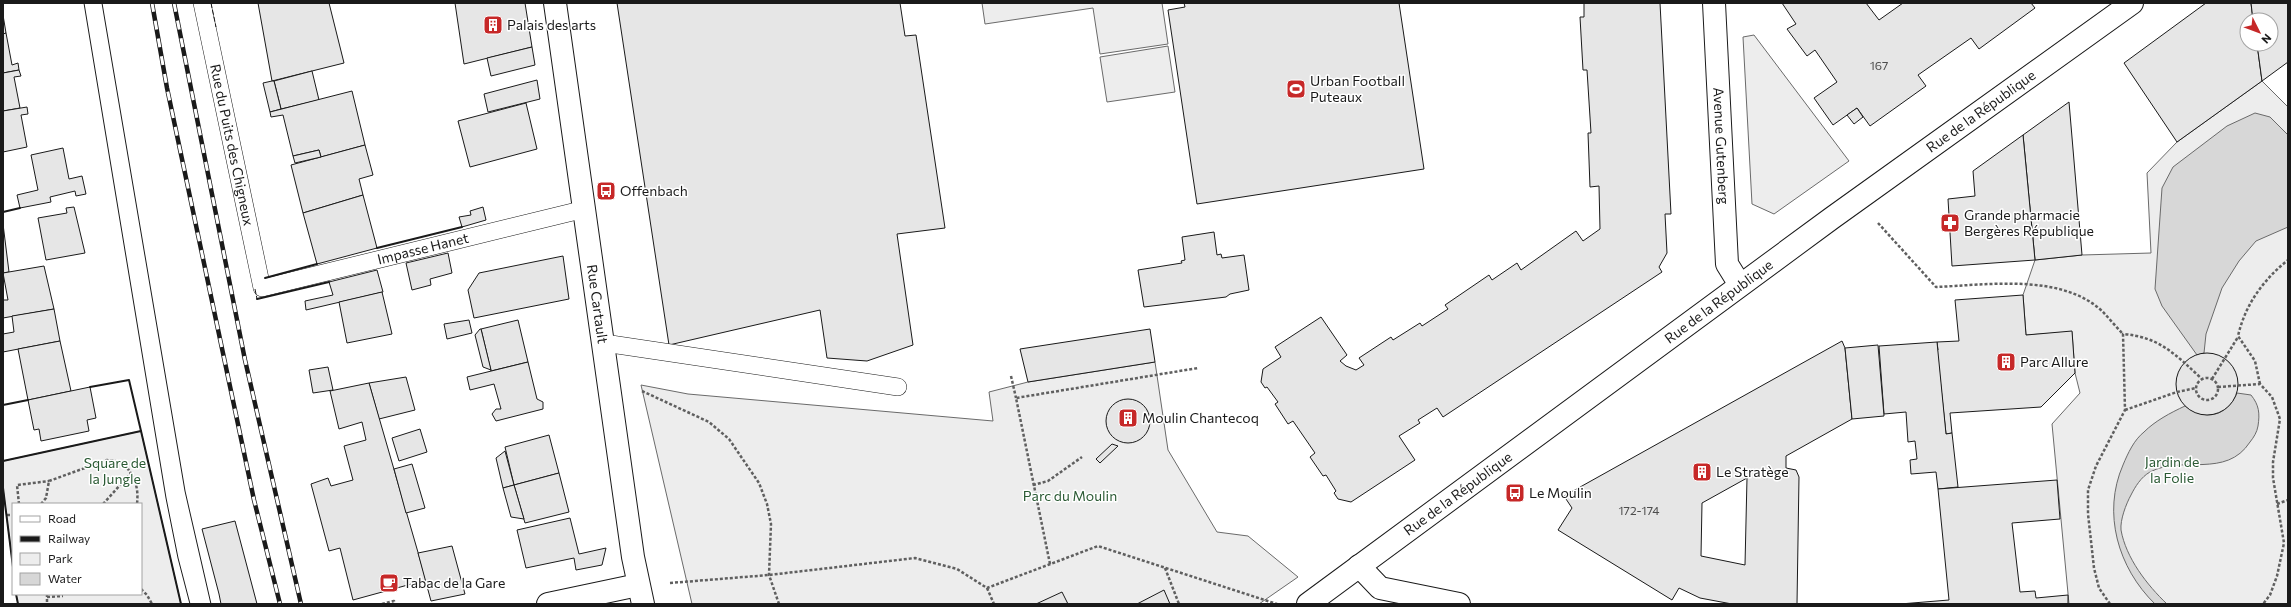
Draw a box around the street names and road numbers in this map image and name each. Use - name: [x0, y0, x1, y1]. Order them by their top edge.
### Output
- street label: Rue du Puits des Chigneux: [207, 62, 258, 228]
- street label: Rue de la République: [1923, 66, 2038, 156]
- street label: Avenue Gutenberg: [1710, 87, 1733, 205]
- street label: Impasse Hanet: [375, 229, 471, 267]
- street label: Rue de la République: [1661, 256, 1776, 347]
- street label: Rue Cartault: [584, 263, 612, 345]
- street label: Rue de la République: [1400, 448, 1515, 539]

